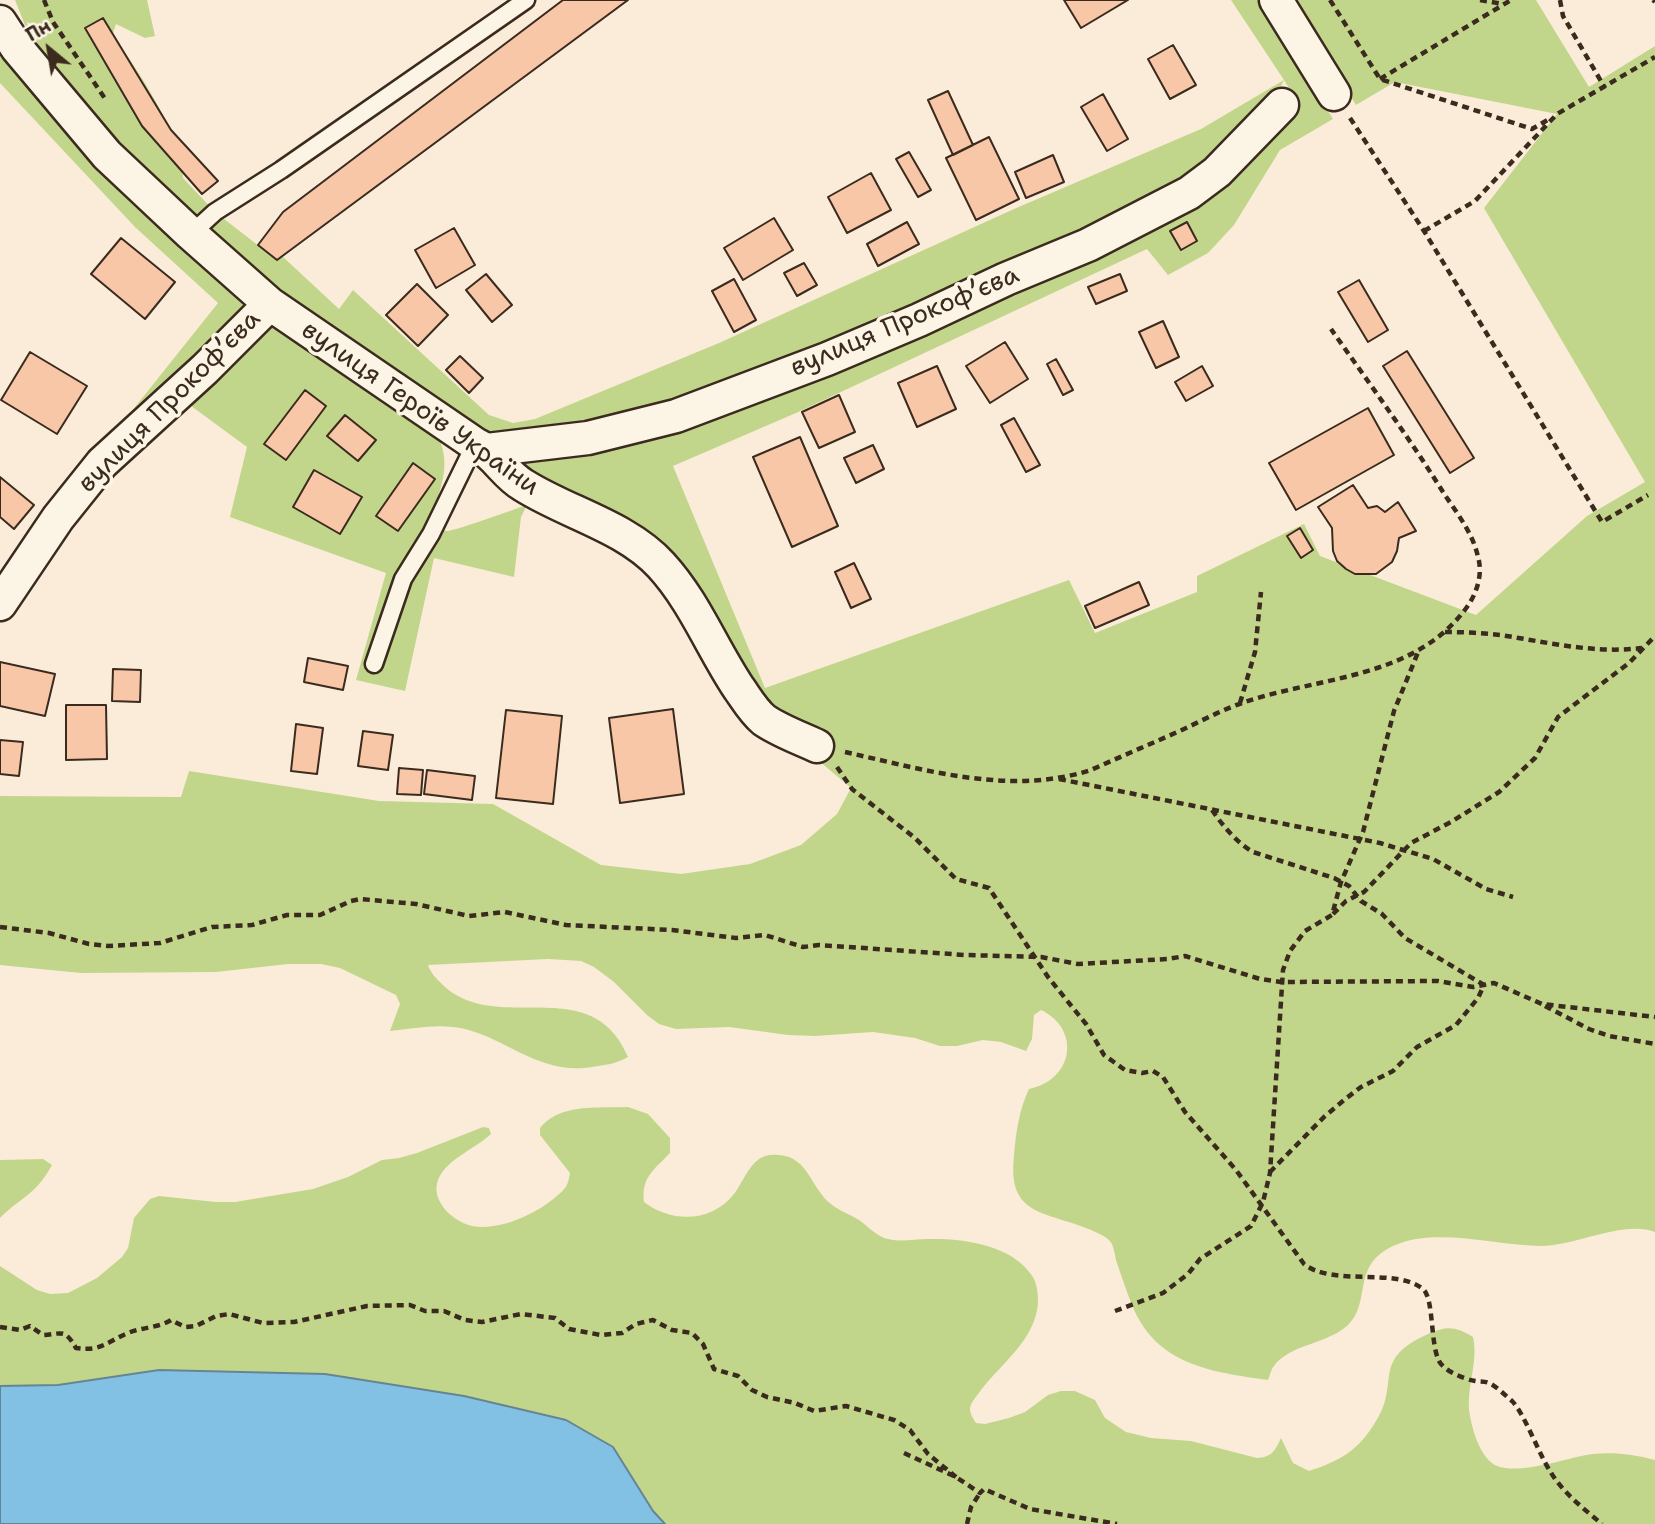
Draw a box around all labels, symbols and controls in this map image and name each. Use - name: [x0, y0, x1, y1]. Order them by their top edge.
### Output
- text: Пн: [21, 13, 55, 47]
- north arrow: [14, 14, 84, 84]
- street label: вулиця Прокофʼєва: [786, 260, 1024, 384]
- street label: вулиця Прокофʼєва: [72, 304, 268, 500]
- street label: вулиця Героїв України: [295, 315, 545, 503]

